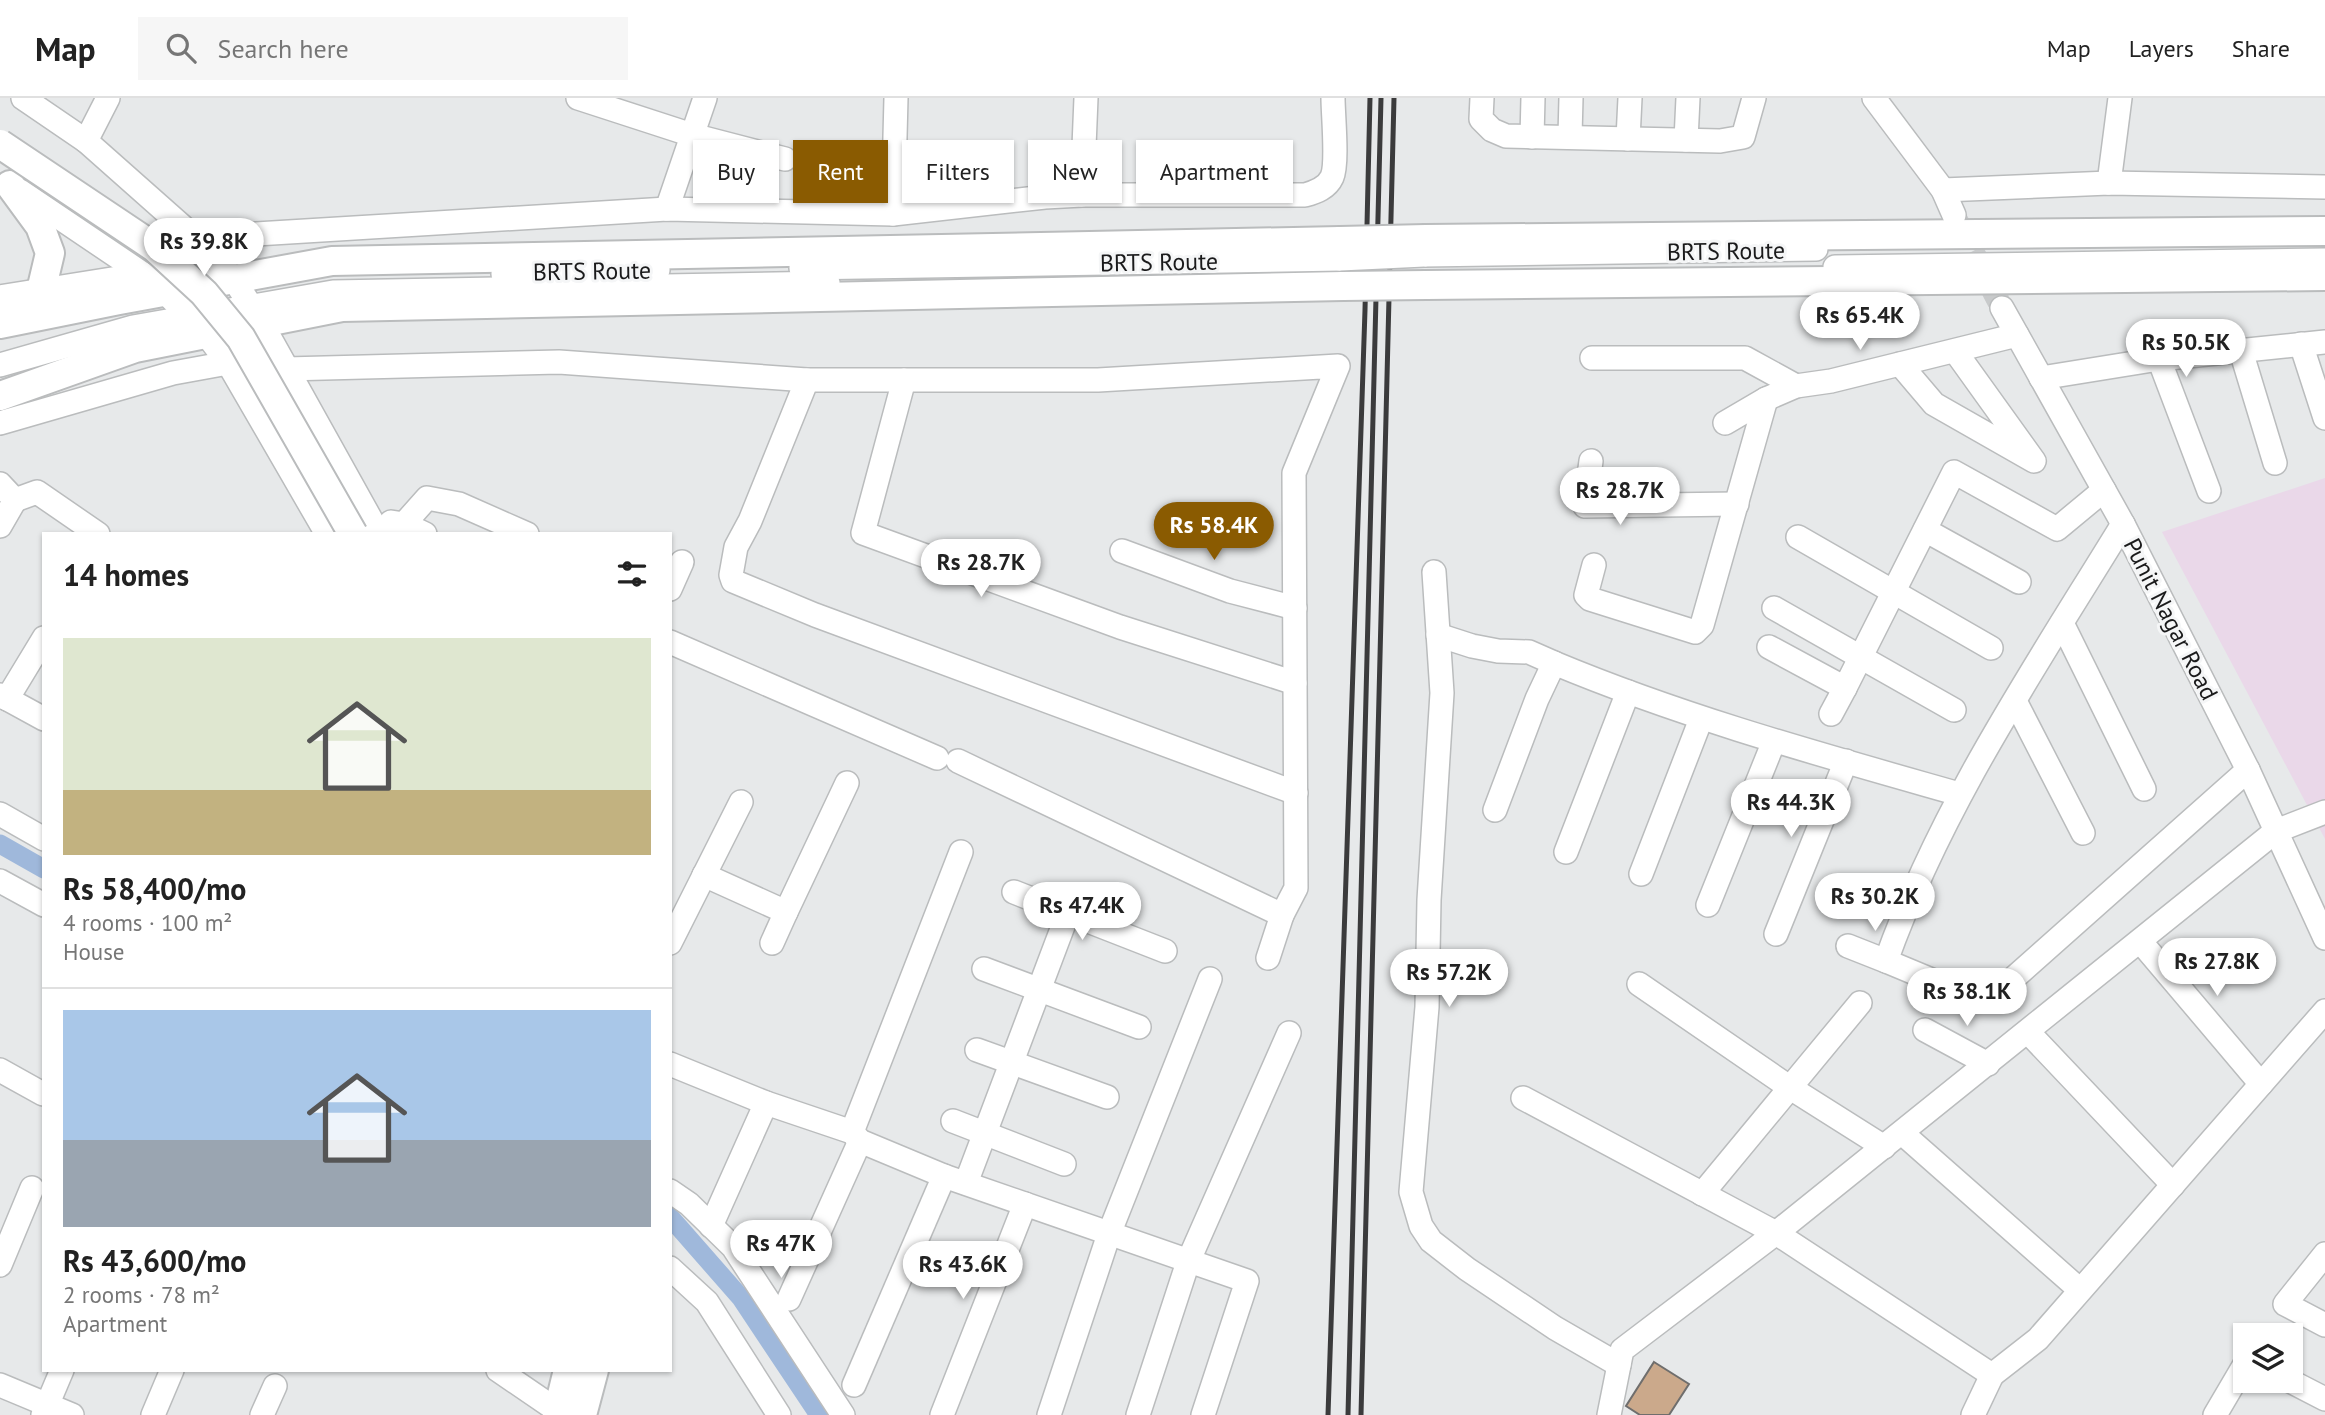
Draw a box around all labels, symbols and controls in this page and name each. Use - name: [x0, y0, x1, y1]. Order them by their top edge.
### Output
- search box: [138, 17, 628, 80]
- text: Map: [35, 27, 96, 70]
- icon: search: [162, 29, 200, 67]
- text: Search here: [218, 32, 349, 65]
- text: Map: [2047, 33, 2091, 64]
- text: Layers: [2129, 33, 2194, 64]
- text: Share: [2232, 33, 2290, 64]
- chip: Buy: [693, 140, 779, 203]
- chip: Rent: [793, 140, 888, 203]
- chip: Filters: [902, 140, 1014, 203]
- chip: New: [1028, 140, 1122, 203]
- chip: Apartment: [1136, 140, 1293, 203]
- pin: Rs 39.8K: [132, 218, 276, 278]
- text: Rs 39.8K: [160, 226, 248, 255]
- street label: BRTS Route: [1667, 234, 1785, 268]
- street label: BRTS Route: [1100, 245, 1218, 279]
- street label: BRTS Route: [533, 254, 651, 288]
- pin: Rs 65.4K: [1788, 292, 1932, 352]
- text: Rs 65.4K: [1816, 300, 1904, 329]
- pin: Rs 50.5K: [2114, 320, 2258, 379]
- text: Rs 50.5K: [2142, 327, 2230, 356]
- pin: Rs 28.7K: [1548, 468, 1692, 527]
- text: Rs 28.7K: [1576, 475, 1664, 504]
- pin: Rs 58.4K: [1142, 503, 1286, 562]
- text: Rs 58.4K: [1170, 510, 1258, 539]
- street label: Punit Nagar Road: [2117, 533, 2225, 705]
- pin: Rs 28.7K: [909, 540, 1053, 599]
- text: Rs 28.7K: [937, 547, 1025, 576]
- text: 14 homes: [63, 555, 189, 594]
- icon: filters: [613, 555, 651, 593]
- icon: home: [294, 683, 420, 809]
- pin: Rs 44.3K: [1719, 780, 1863, 839]
- text: Rs 44.3K: [1747, 787, 1835, 816]
- text: Rs 58,400/mo: [63, 869, 246, 908]
- pin: Rs 30.2K: [1803, 874, 1947, 933]
- text: Rs 30.2K: [1831, 881, 1919, 910]
- pin: Rs 47.4K: [1010, 882, 1154, 942]
- text: Rs 47.4K: [1039, 890, 1125, 919]
- text: 4 rooms · 100 m²: [63, 908, 232, 937]
- text: House: [63, 937, 125, 966]
- pin: Rs 27.8K: [2145, 939, 2289, 998]
- text: Rs 27.8K: [2174, 946, 2260, 975]
- pin: Rs 57.2K: [1377, 950, 1521, 1009]
- text: Rs 57.2K: [1406, 957, 1492, 986]
- pin: Rs 38.1K: [1895, 968, 2039, 1028]
- text: Rs 38.1K: [1923, 976, 2011, 1005]
- icon: home: [294, 1055, 420, 1181]
- pin: Rs 47K: [724, 1220, 838, 1280]
- text: Rs 47K: [746, 1228, 816, 1257]
- text: Rs 43,600/mo: [63, 1241, 246, 1280]
- pin: Rs 43.6K: [891, 1242, 1035, 1301]
- text: Rs 43.6K: [919, 1249, 1007, 1278]
- text: 2 rooms · 78 m²: [63, 1280, 220, 1309]
- text: Apartment: [63, 1309, 167, 1338]
- map controls: [2233, 1323, 2303, 1393]
- button: layers: [2233, 1323, 2303, 1393]

